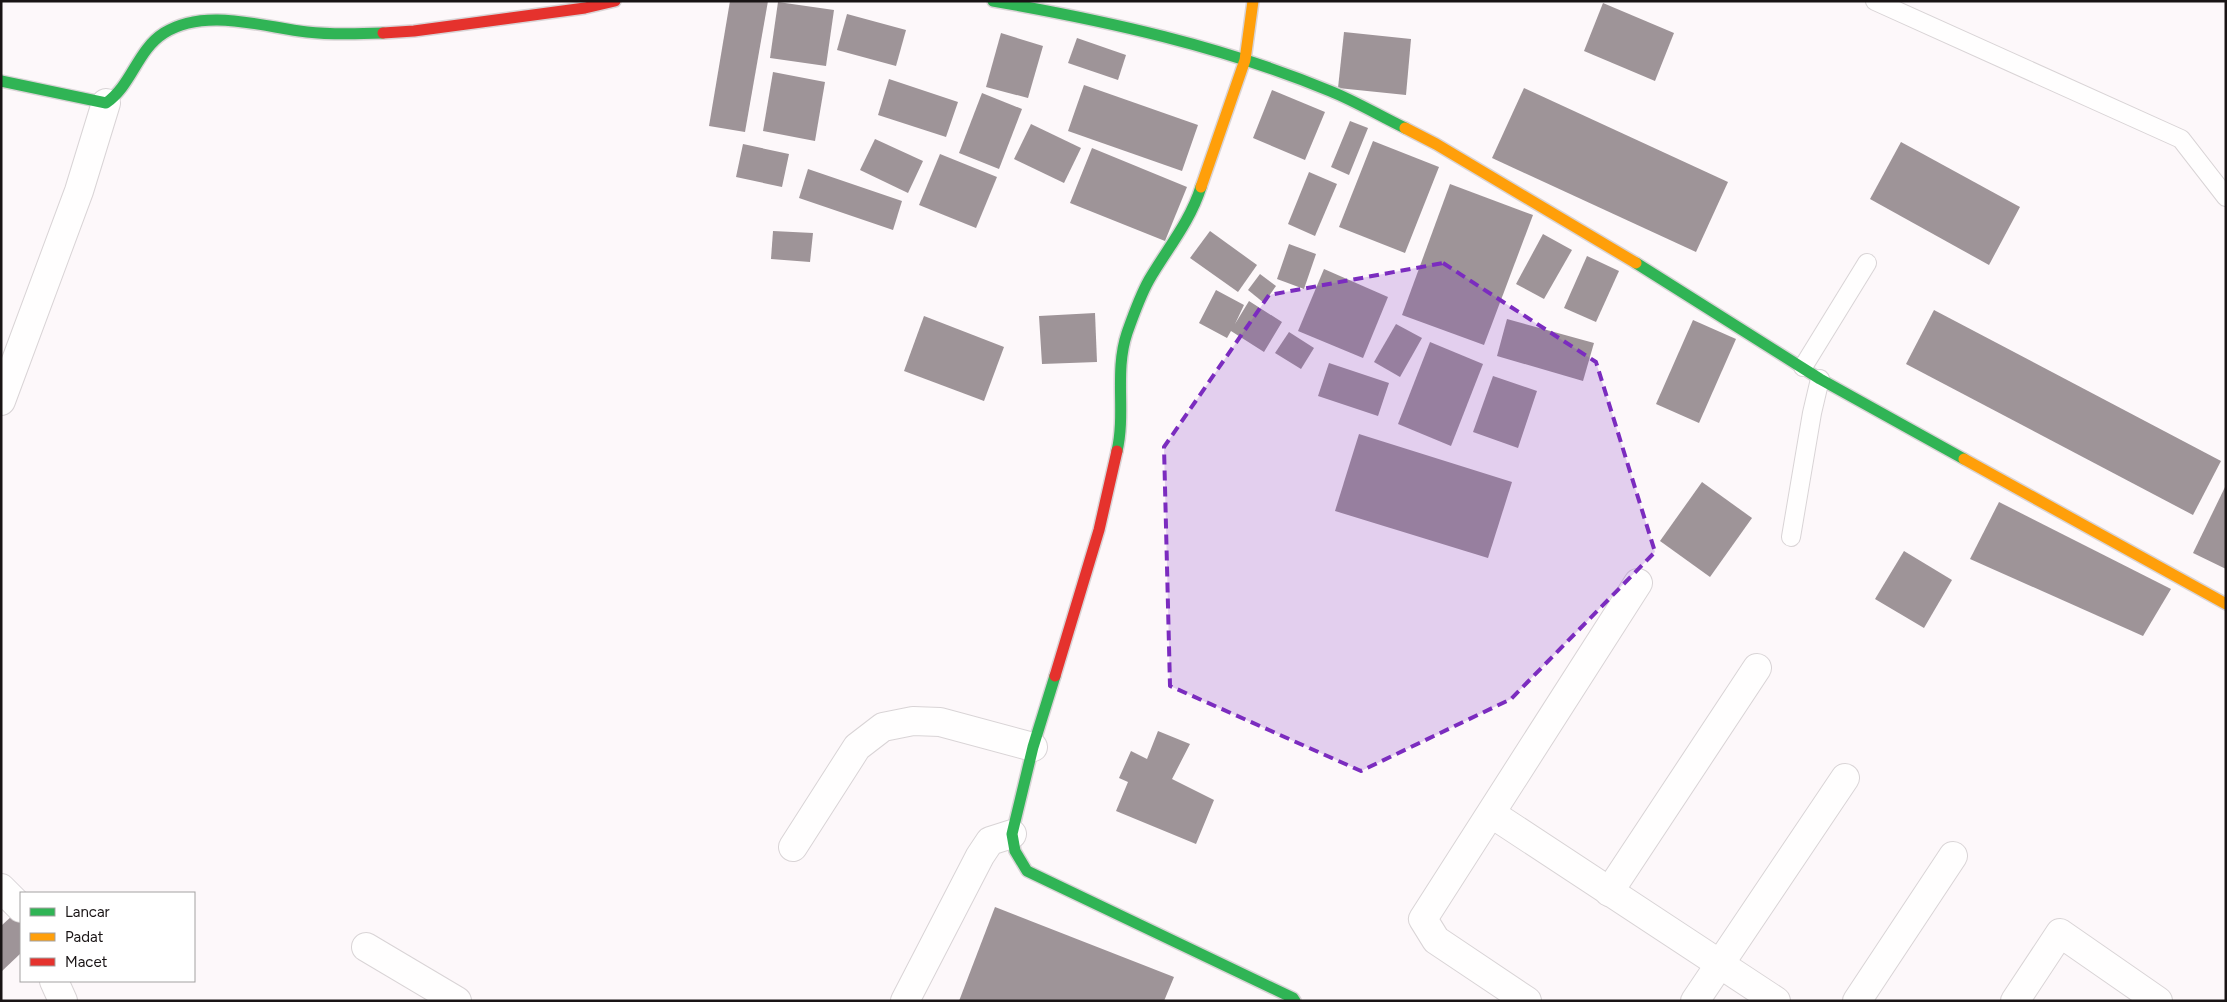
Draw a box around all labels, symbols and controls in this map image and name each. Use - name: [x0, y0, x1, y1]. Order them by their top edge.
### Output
- legend: [20, 892, 195, 982]
- text: Lancar: [65, 903, 110, 921]
- text: Padat: [65, 928, 104, 946]
- text: Macet: [65, 953, 108, 971]

